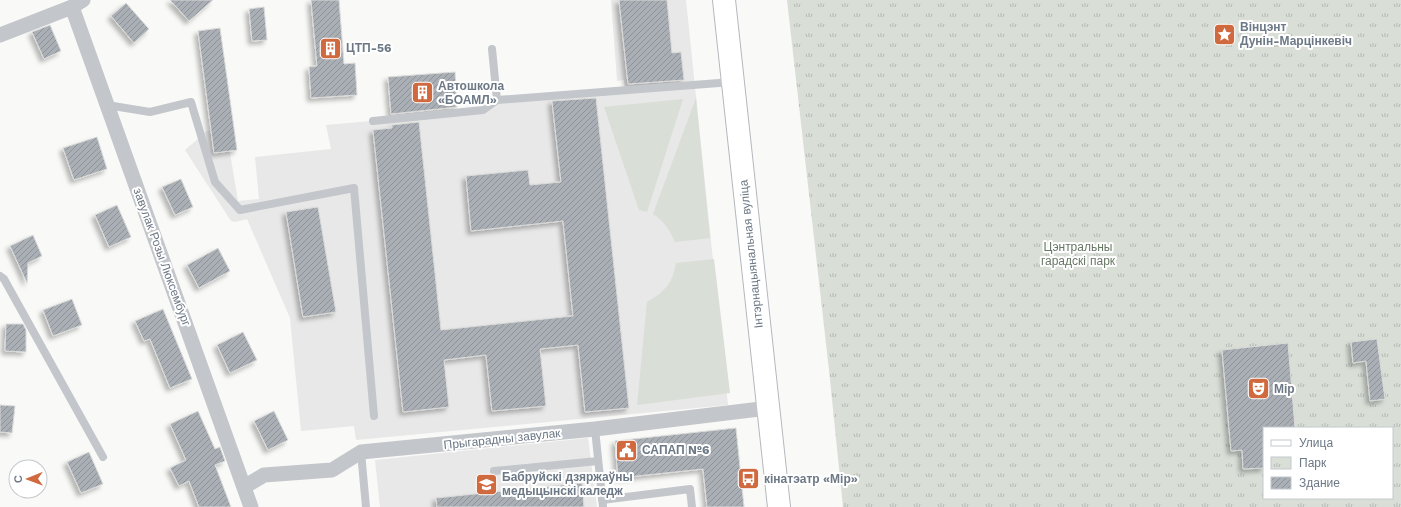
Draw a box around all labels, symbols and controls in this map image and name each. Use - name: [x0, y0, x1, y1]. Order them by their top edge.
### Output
- place label: Вінцэнт Дунін-Марцінкевіч: [1240, 20, 1352, 48]
- place icon: Вінцэнт Дунін-Марцінкевіч: [1212, 21, 1238, 47]
- building icon: ЦТП-56: [317, 35, 343, 61]
- place label: ЦТП-56: [346, 41, 391, 55]
- place label: Автошкола «БОАМЛ»: [438, 79, 504, 107]
- building icon: Автошкола «БОАМЛ»: [410, 80, 436, 106]
- street label: Інтэрнацыянальная вуліца: [736, 179, 766, 329]
- street label: завулак Розы Люксембург: [130, 186, 194, 329]
- park label: Цэнтральны гарадскі парк: [1041, 240, 1116, 268]
- theatre icon: Мір: [1246, 376, 1272, 402]
- place label: Мір: [1274, 382, 1295, 396]
- street label: Прыгарадны завулак: [443, 426, 562, 452]
- legend: [1263, 427, 1393, 499]
- text: Улица: [1299, 436, 1333, 450]
- public building icon: САПАП №6: [613, 437, 639, 463]
- place label: САПАП №6: [642, 443, 709, 457]
- text: Парк: [1299, 456, 1327, 470]
- north arrow: [8, 459, 48, 499]
- bus stop icon: кінатэатр «Мір»: [736, 466, 762, 492]
- place label: Бабруйскі дзяржаўны медыцынскі каледж: [502, 470, 633, 498]
- school or university icon: Бабруйскі дзяржаўны медыцынскі каледж: [473, 471, 499, 497]
- place label: кінатэатр «Мір»: [764, 472, 858, 486]
- text: С: [12, 475, 25, 483]
- text: Здание: [1299, 476, 1340, 490]

